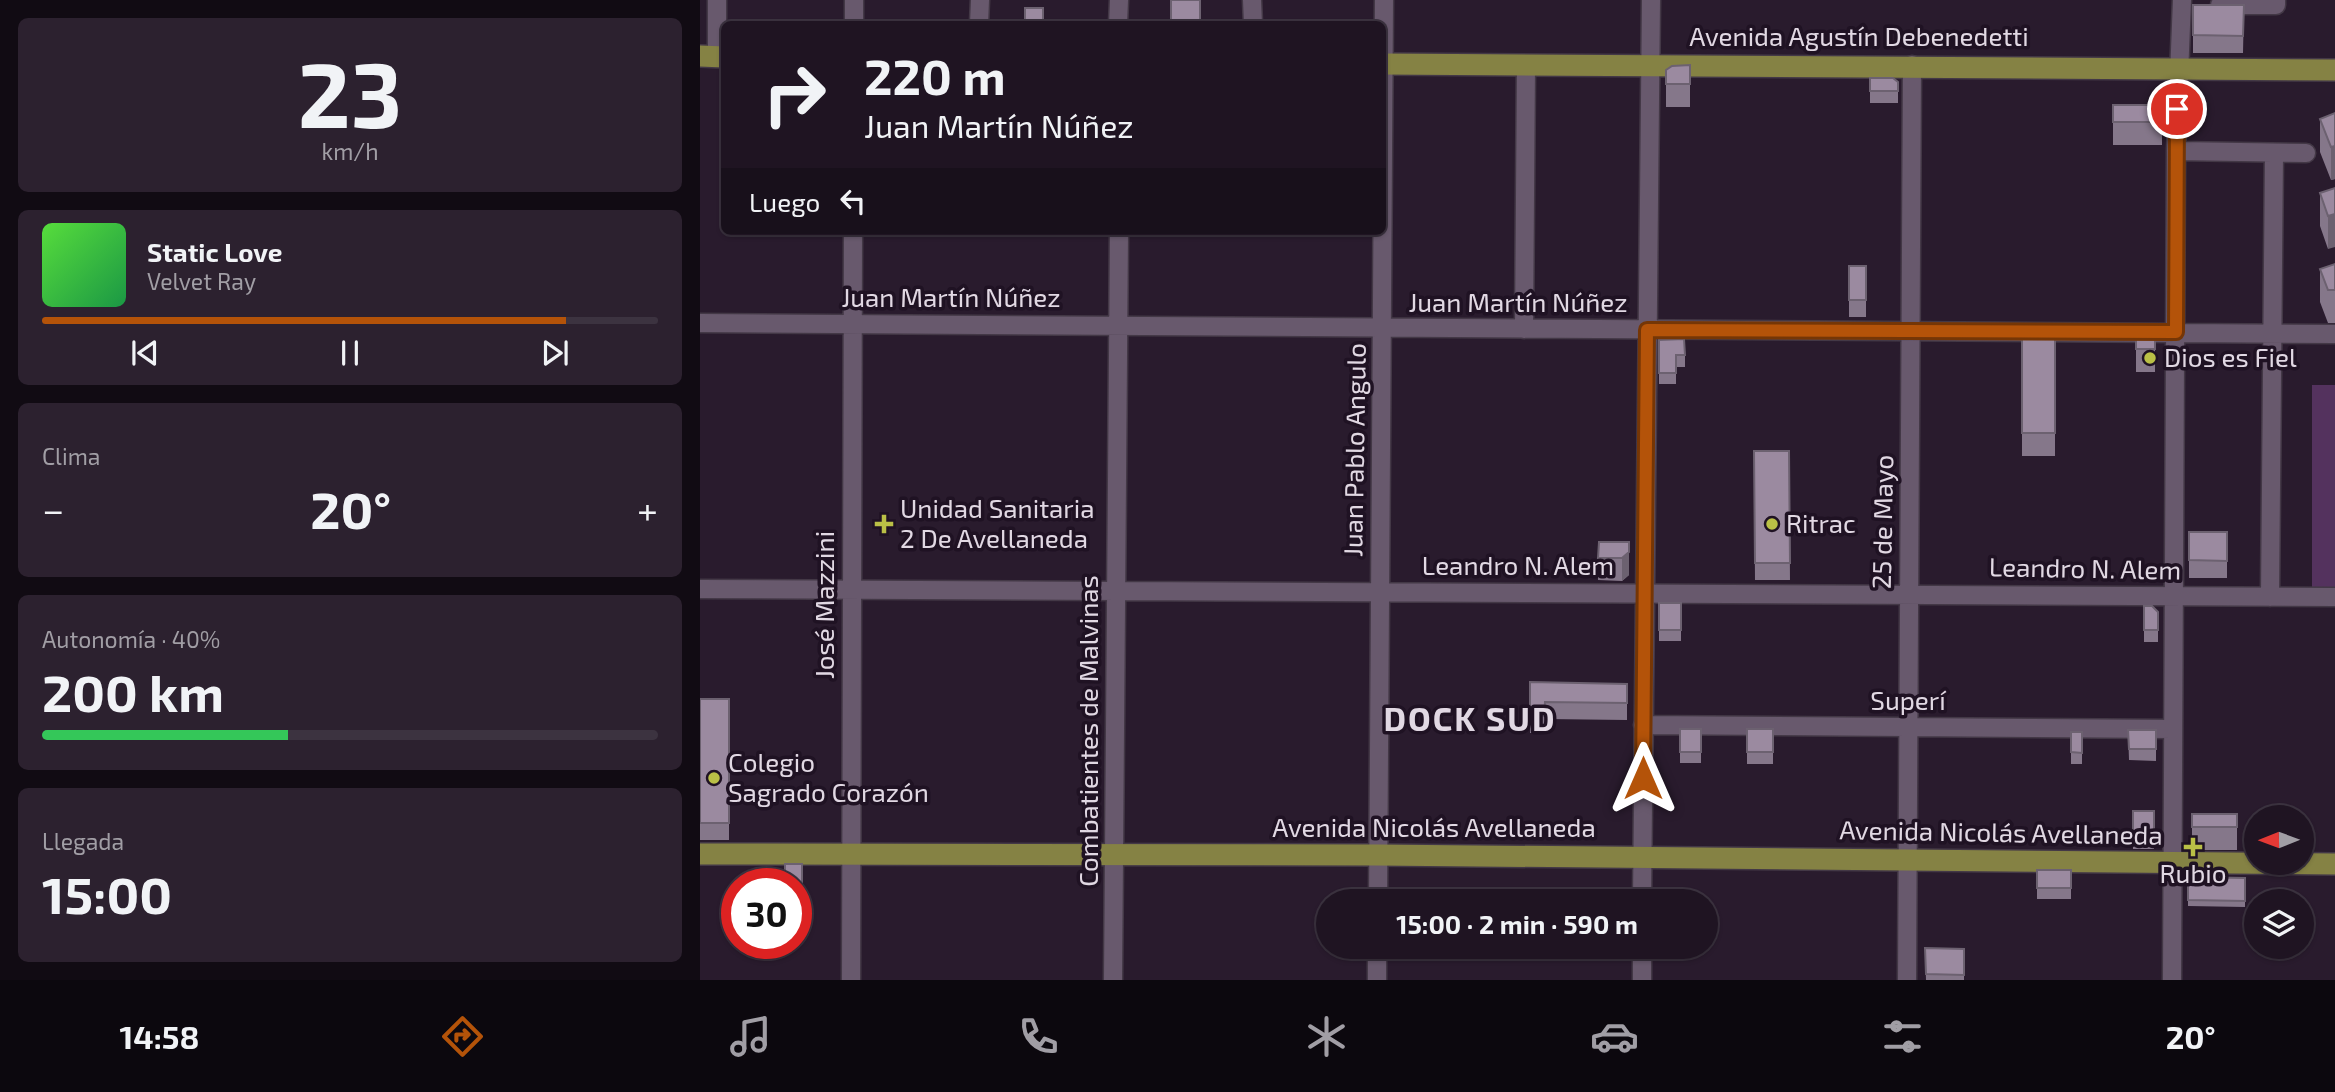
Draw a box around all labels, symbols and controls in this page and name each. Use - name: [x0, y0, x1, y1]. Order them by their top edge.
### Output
- street label: Avenida Agustín Debenedetti: [1689, 20, 2029, 51]
- text: 23: [298, 37, 402, 146]
- text: 220 m: [864, 46, 1006, 105]
- icon: right: [749, 49, 840, 140]
- pin: [2147, 79, 2207, 139]
- icon: arrive: [2158, 90, 2196, 128]
- text: Juan Martín Núñez: [864, 106, 1134, 144]
- text: km/h: [321, 137, 379, 165]
- icon: left: [834, 182, 872, 220]
- text: Luego: [749, 186, 820, 217]
- text: Static Love: [147, 236, 283, 267]
- text: Velvet Ray: [147, 267, 256, 295]
- street label: Juan Martín Núñez: [841, 281, 1061, 312]
- street label: Juan Martín Núñez: [1408, 286, 1628, 317]
- icon: previous: [126, 334, 164, 372]
- icon: pause: [331, 334, 369, 372]
- icon: next: [536, 334, 574, 372]
- place label: Dios es Fiel: [2164, 341, 2297, 372]
- street label: Juan Pablo Angulo: [1336, 343, 1371, 557]
- marker: Dios es Fiel: [2142, 350, 2158, 366]
- text: Clima: [42, 442, 100, 470]
- street label: 25 de Mayo: [1865, 454, 1898, 589]
- text: 20°: [310, 477, 391, 539]
- text: −: [42, 486, 64, 532]
- text: +: [637, 486, 658, 532]
- place label: Unidad Sanitaria 2 De Avellaneda: [900, 492, 1094, 553]
- place label: Ritrac: [1786, 507, 1856, 538]
- marker: Unidad Sanitaria 2 De Avellaneda: [874, 514, 894, 534]
- marker: Ritrac: [1764, 516, 1780, 532]
- street label: José Mazzini: [808, 531, 839, 679]
- street label: Leandro N. Alem: [1422, 549, 1614, 580]
- street label: Leandro N. Alem: [1989, 550, 2181, 585]
- street label: Combatientes de Malvinas: [1072, 575, 1103, 887]
- text: Autonomía · 40%: [42, 625, 220, 653]
- text: 200 km: [42, 660, 224, 722]
- street label: Superí: [1870, 684, 1947, 715]
- district label: DOCK SUD: [1384, 698, 1556, 738]
- position arrow: [1606, 741, 1680, 815]
- place label: Colegio Sagrado Corazón: [728, 746, 929, 807]
- marker: Colegio Sagrado Corazón: [706, 770, 722, 786]
- north arrow: [2244, 805, 2314, 875]
- map controls: [2244, 805, 2314, 959]
- street label: Avenida Nicolás Avellaneda: [1272, 811, 1596, 842]
- street label: Avenida Nicolás Avellaneda: [1839, 813, 2163, 850]
- text: Llegada: [42, 827, 124, 855]
- marker: Rubio: [2185, 839, 2201, 855]
- place label: Rubio: [2160, 857, 2226, 888]
- text: 15:00: [42, 862, 172, 924]
- speed limit sign: 30: [721, 868, 812, 959]
- button: layers: [2244, 889, 2314, 959]
- text: 15:00 · 2 min · 590 m: [1396, 908, 1638, 939]
- icon: directions: [438, 1012, 487, 1061]
- icon: music: [726, 1012, 775, 1061]
- icon: phone: [1014, 1012, 1063, 1061]
- icon: climate: [1302, 1012, 1351, 1061]
- icon: car: [1590, 1012, 1639, 1061]
- icon: filters: [1878, 1012, 1927, 1061]
- text: 14:58: [119, 1017, 199, 1055]
- text: 20°: [2166, 1017, 2216, 1055]

